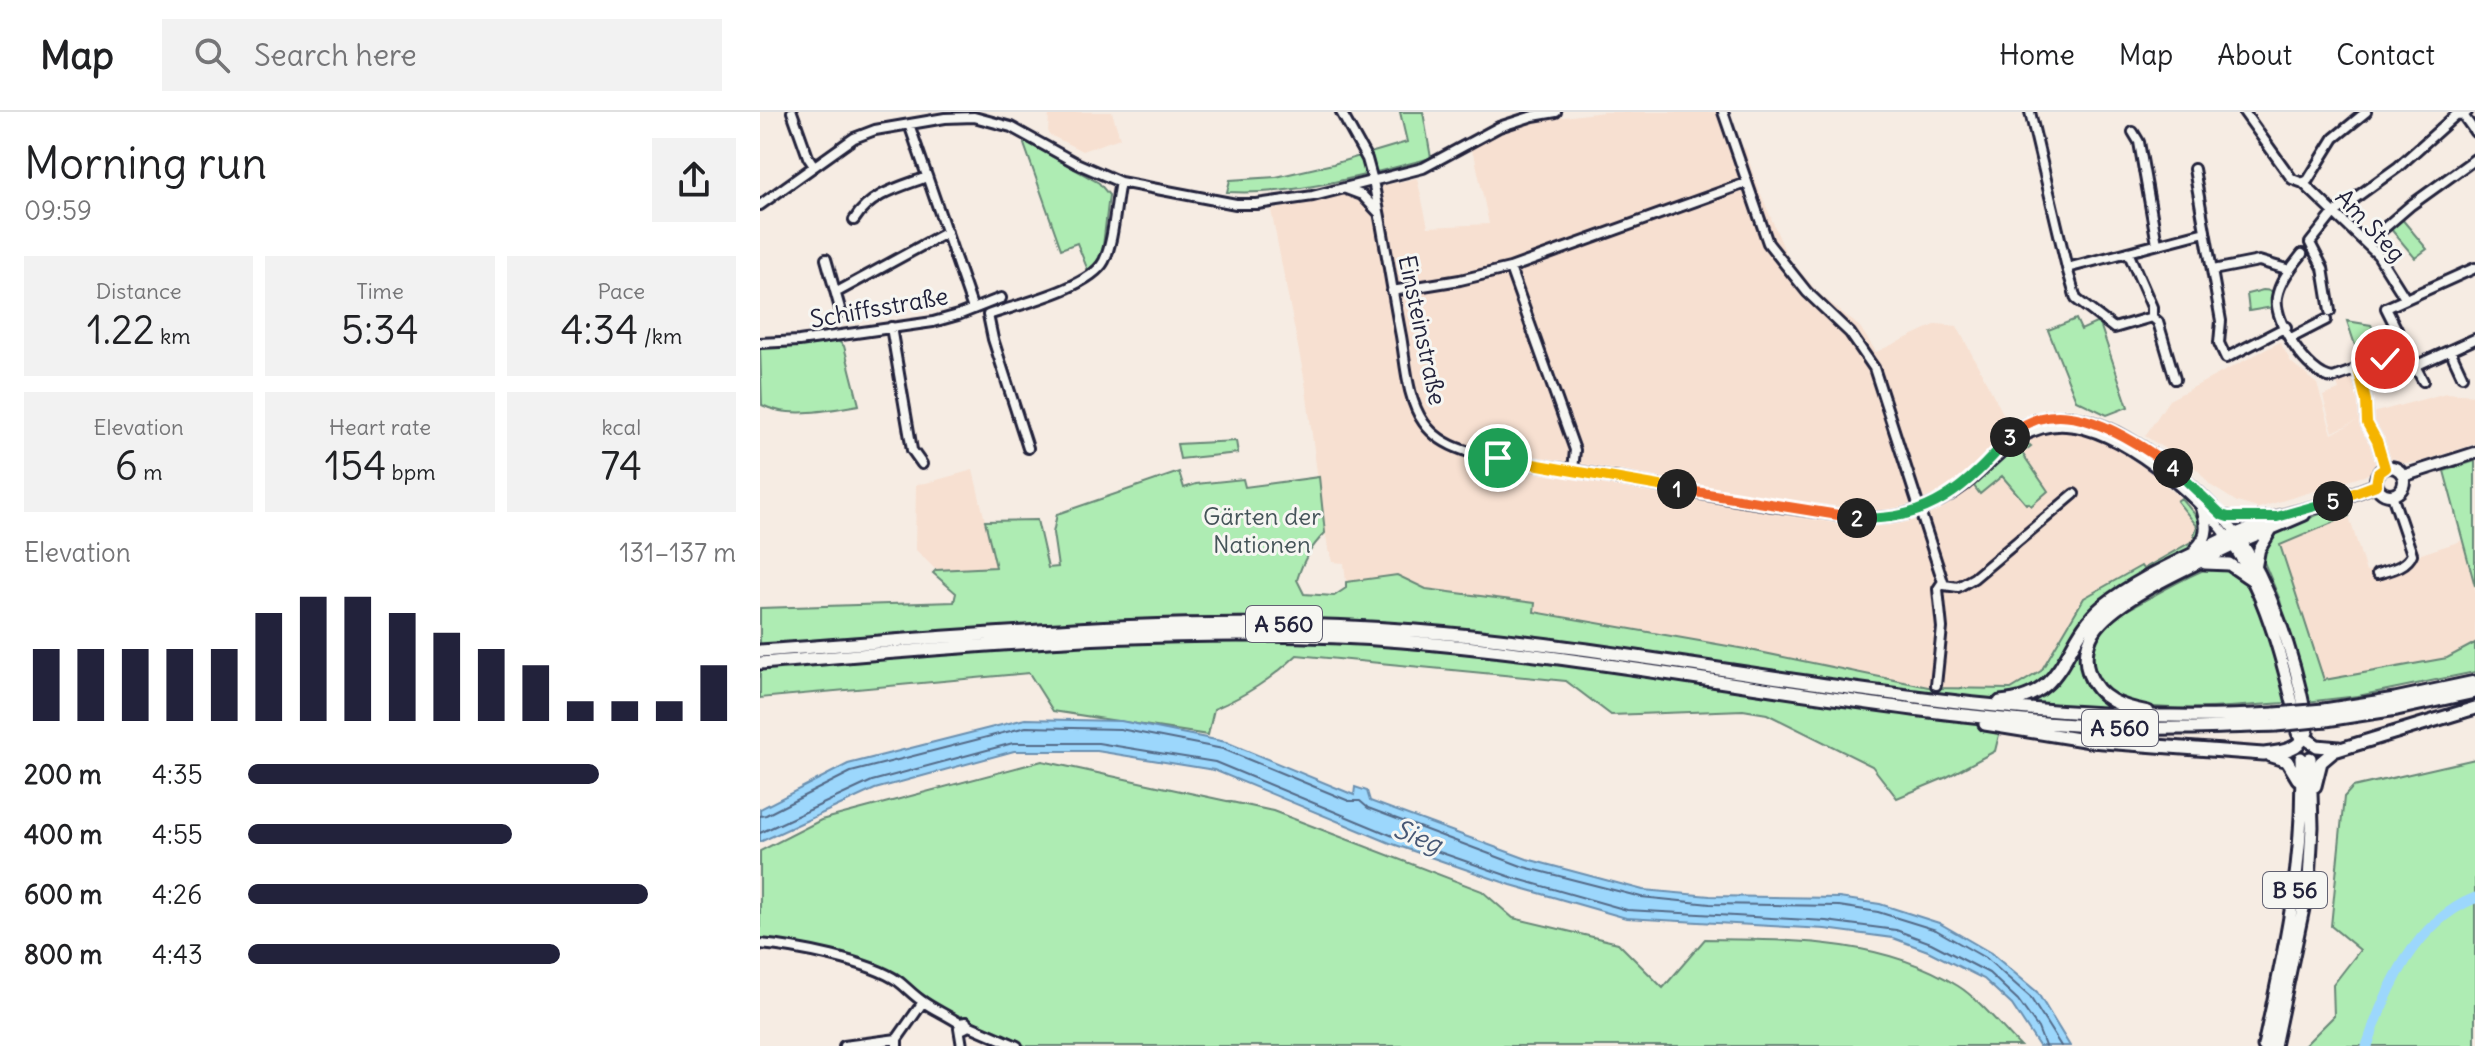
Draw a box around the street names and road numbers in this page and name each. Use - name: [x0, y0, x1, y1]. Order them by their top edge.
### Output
- street label: Am Steg: [2330, 182, 2412, 268]
- street label: Einsteinstraße: [1392, 252, 1454, 408]
- street label: Schiffsstraße: [808, 280, 950, 334]
- road number: A 560: [1246, 606, 1322, 642]
- road number: A 560: [2082, 710, 2158, 746]
- road number: B 56: [2263, 872, 2327, 908]

